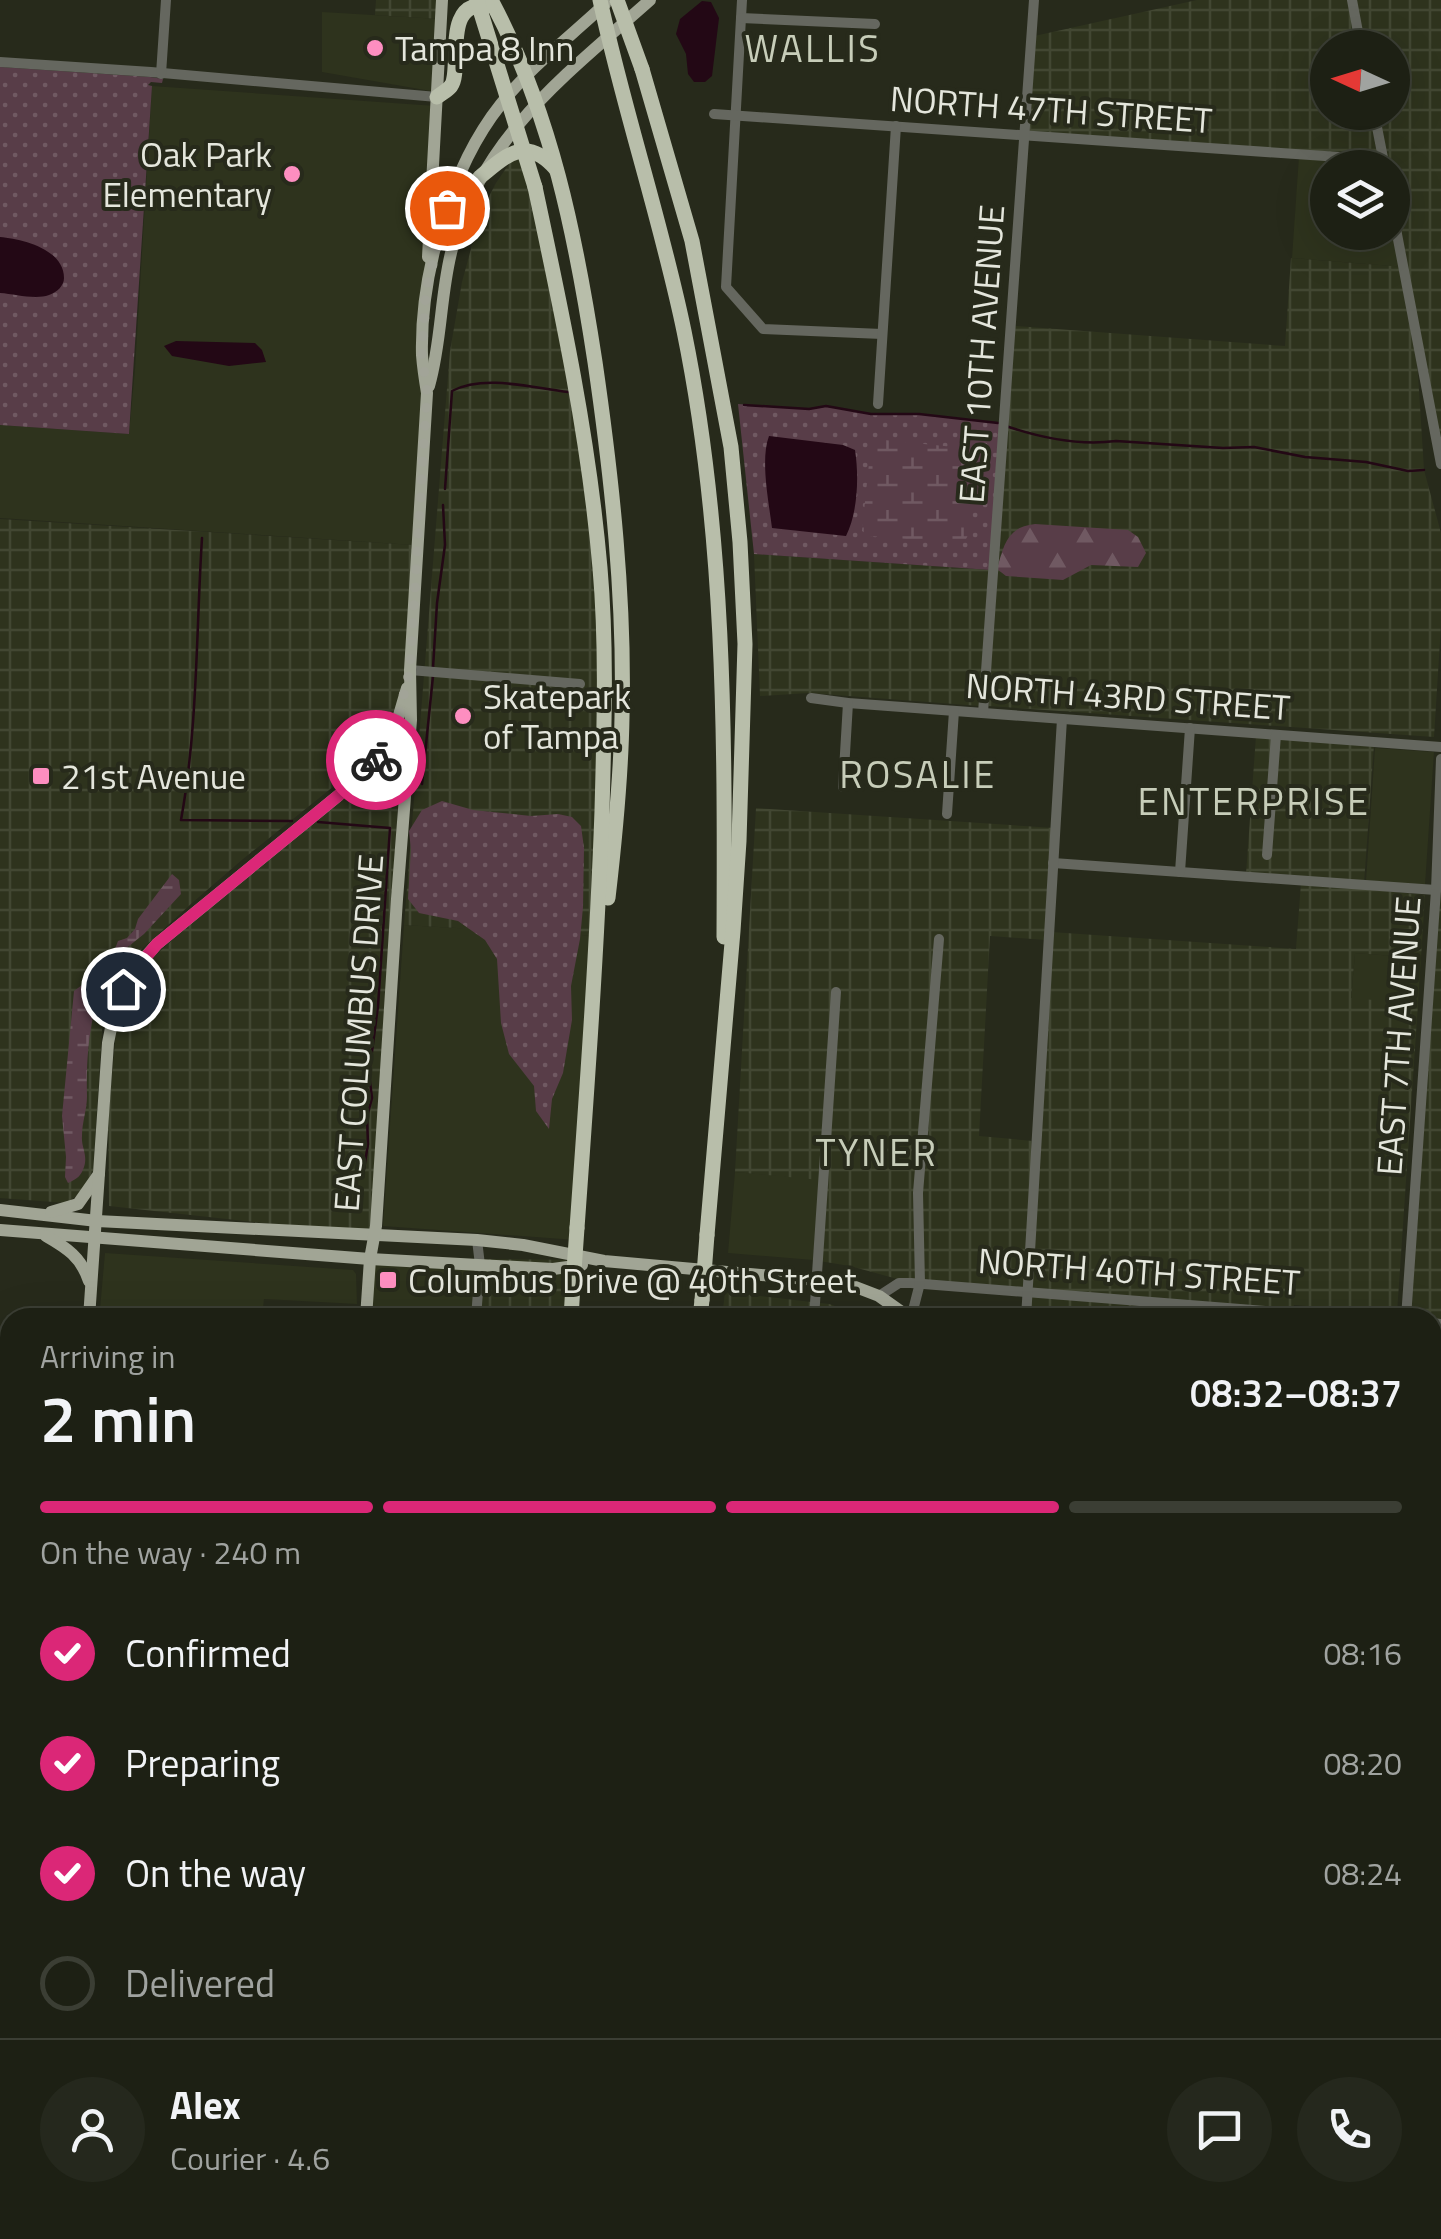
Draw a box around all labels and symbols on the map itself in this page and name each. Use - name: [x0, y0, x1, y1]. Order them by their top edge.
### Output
- district label: WALLIS: [745, 19, 881, 77]
- place label: Tampa 8 Inn: [395, 21, 574, 75]
- north arrow: [1310, 30, 1410, 130]
- marker: Tampa 8 Inn: [364, 37, 386, 59]
- street label: NORTH 47TH STREET: [888, 71, 1214, 147]
- place label: Oak Park Elementary: [102, 127, 272, 221]
- marker: Oak Park Elementary: [281, 163, 303, 185]
- pin: [405, 166, 490, 251]
- street label: EAST 10TH AVENUE: [944, 203, 1018, 505]
- street label: NORTH 43RD STREET: [964, 658, 1292, 734]
- place label: Skatepark of Tampa: [483, 669, 631, 763]
- marker: Skatepark of Tampa: [452, 705, 474, 727]
- courier: [326, 710, 426, 810]
- district label: ROSALIE: [839, 745, 997, 803]
- place label: 21st Avenue: [61, 749, 246, 803]
- marker: 21st Avenue: [30, 765, 52, 787]
- district label: ENTERPRISE: [1137, 772, 1371, 830]
- street label: EAST COLUMBUS DRIVE: [319, 852, 397, 1214]
- street label: EAST 7TH AVENUE: [1361, 895, 1435, 1177]
- pin: [81, 947, 166, 1032]
- district label: TYNER: [815, 1123, 939, 1181]
- street label: NORTH 40TH STREET: [976, 1233, 1302, 1309]
- place label: Columbus Drive @ 40th Street: [408, 1253, 856, 1307]
- marker: Columbus Drive @ 40th Street: [377, 1269, 399, 1291]

